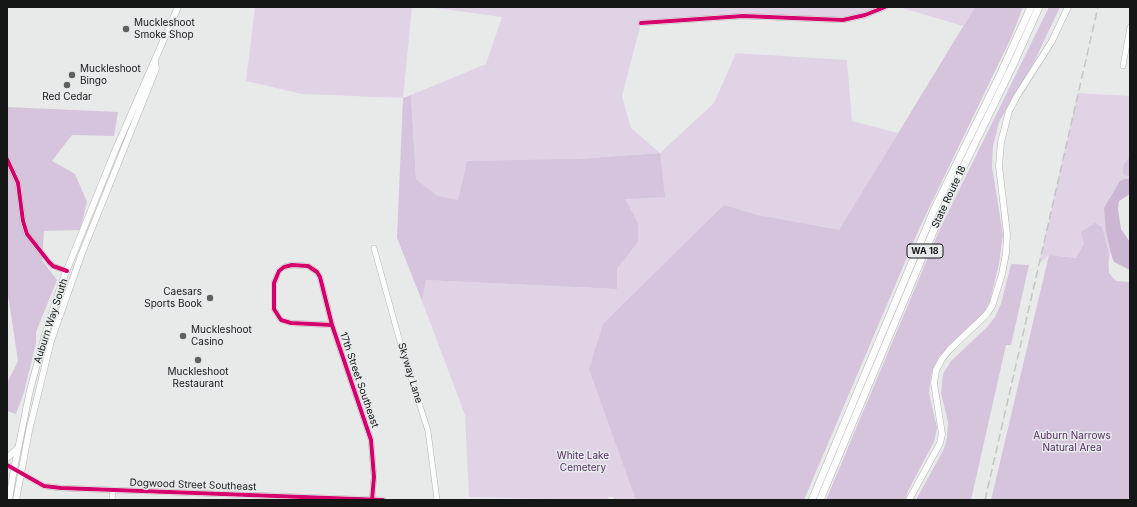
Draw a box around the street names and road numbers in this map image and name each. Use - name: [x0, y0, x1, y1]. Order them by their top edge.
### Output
- street label: State Route 18: [929, 164, 969, 230]
- road number: WA 18: [907, 244, 943, 258]
- street label: Auburn Way South: [32, 277, 70, 365]
- street label: 17th Street Southeast: [337, 331, 381, 429]
- street label: Skyway Lane: [395, 341, 425, 405]
- street label: Dogwood Street Southeast: [129, 477, 257, 493]

